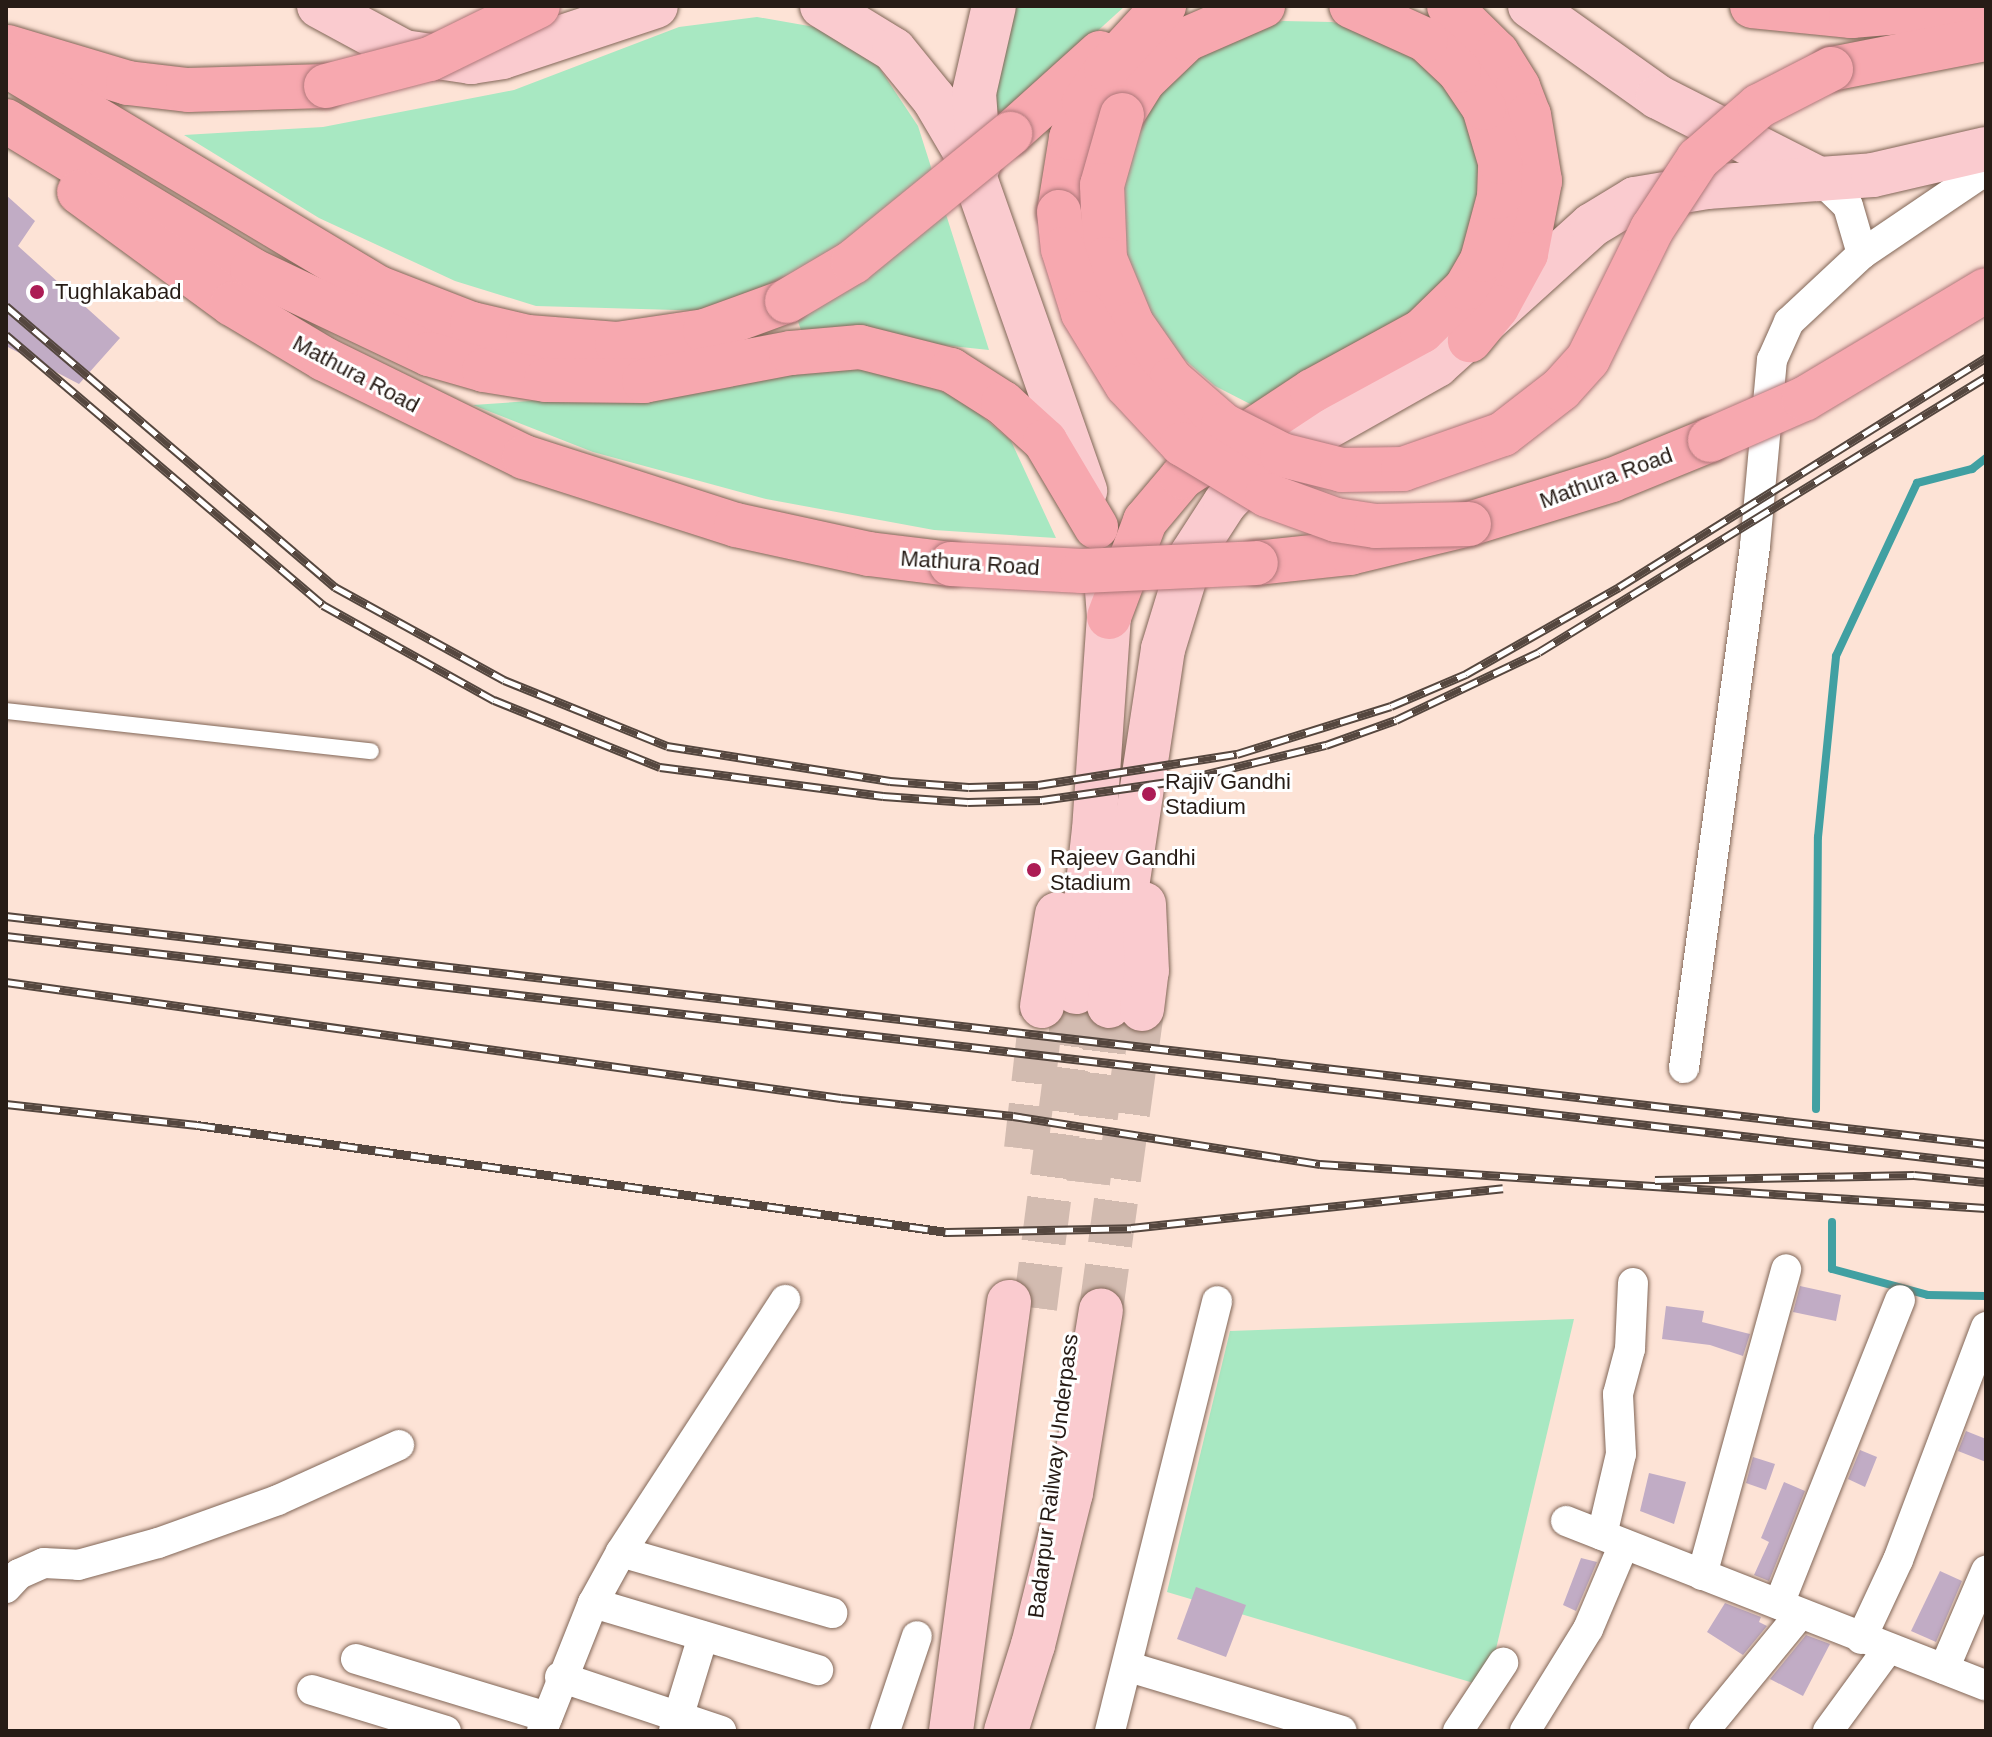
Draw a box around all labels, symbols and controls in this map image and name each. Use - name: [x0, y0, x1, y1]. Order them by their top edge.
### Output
- place label: Tughlakabad: [55, 279, 181, 305]
- marker: Tughlakabad: [26, 281, 48, 303]
- street label: Mathura Road: [288, 330, 424, 418]
- street label: Mathura Road: [1536, 442, 1676, 514]
- street label: Mathura Road: [900, 545, 1040, 581]
- place label: Rajiv Gandhi Stadium: [1165, 768, 1291, 820]
- marker: Rajiv Gandhi Stadium: [1140, 785, 1158, 803]
- place label: Rajeev Gandhi Stadium: [1050, 844, 1196, 896]
- marker: Rajeev Gandhi Stadium: [1025, 861, 1043, 879]
- street label: Badarpur Railway Underpass: [1022, 1332, 1084, 1620]

